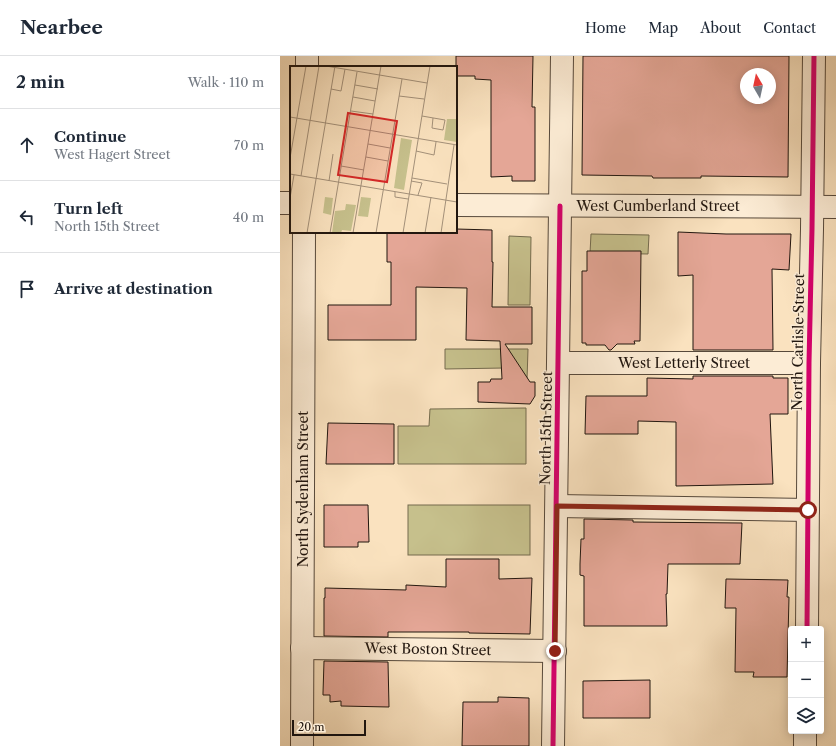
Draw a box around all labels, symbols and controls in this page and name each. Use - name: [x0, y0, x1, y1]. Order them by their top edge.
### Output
- text: Nearbee: [20, 16, 103, 39]
- text: Home: [585, 19, 626, 37]
- text: Map: [648, 19, 678, 37]
- text: About: [700, 19, 741, 37]
- text: Contact: [763, 19, 816, 37]
- inset map: [290, 66, 457, 233]
- north arrow: [740, 68, 776, 104]
- text: 2 min: [16, 72, 65, 92]
- text: Walk · 110 m: [188, 74, 264, 90]
- text: Continue: [54, 127, 126, 146]
- icon: ahead: [16, 134, 38, 156]
- text: 70 m: [234, 137, 264, 153]
- text: West Hagert Street: [54, 146, 170, 162]
- street label: West Cumberland Street: [575, 197, 740, 215]
- text: Turn left: [54, 199, 123, 218]
- icon: left: [16, 206, 38, 228]
- text: 40 m: [233, 209, 264, 225]
- text: North 15th Street: [54, 218, 160, 234]
- street label: North Carlisle Street: [788, 273, 808, 411]
- icon: arrive: [16, 278, 38, 300]
- text: Arrive at destination: [54, 279, 213, 298]
- street label: West Letterly Street: [617, 354, 750, 372]
- street label: North 15th Street: [536, 371, 556, 485]
- street label: North Sydenham Street: [294, 411, 312, 567]
- route start: [799, 501, 817, 519]
- map controls: [788, 626, 824, 734]
- button: +: [788, 626, 824, 662]
- street label: West Boston Street: [363, 639, 492, 659]
- route end: [546, 642, 564, 660]
- button: −: [788, 662, 824, 698]
- button: layers: [788, 698, 824, 734]
- scale bar: [292, 718, 366, 737]
- text: 20 m: [298, 720, 324, 734]

